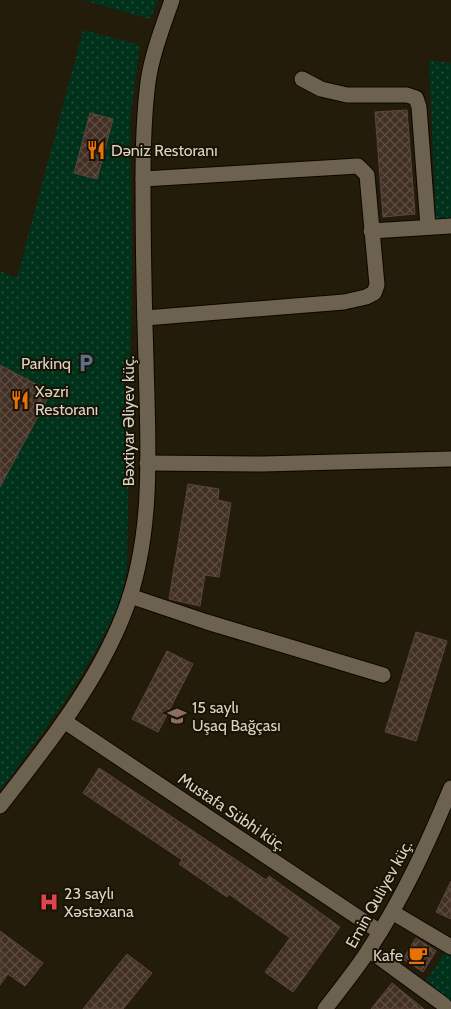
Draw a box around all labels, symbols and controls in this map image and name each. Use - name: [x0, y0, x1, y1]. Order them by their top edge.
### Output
- restaurant icon: Dəniz Restoranı: [85, 139, 107, 161]
- place label: Dəniz Restoranı: [111, 141, 218, 160]
- parking icon: Parkinq: [75, 352, 97, 374]
- place label: Parkinq: [21, 354, 71, 373]
- street label: Bəxtiyar Əliyev küç.: [119, 356, 138, 486]
- place label: Xəzri Restoranı: [35, 382, 98, 419]
- restaurant icon: Xəzri Restoranı: [9, 389, 31, 411]
- place label: 15 saylı Uşaq Bağçası: [192, 698, 281, 735]
- school or university icon: 15 saylı Uşaq Bağçası: [166, 705, 188, 727]
- street label: Mustafa Sübhi küç.: [175, 769, 289, 855]
- street label: Emin Quliyev küç.: [342, 837, 416, 951]
- place label: 23 saylı Xəstəxana: [64, 884, 134, 921]
- hospital icon: 23 saylı Xəstəxana: [38, 891, 60, 913]
- cafe icon: Kafe: [407, 944, 429, 966]
- place label: Kafe: [373, 946, 403, 965]

